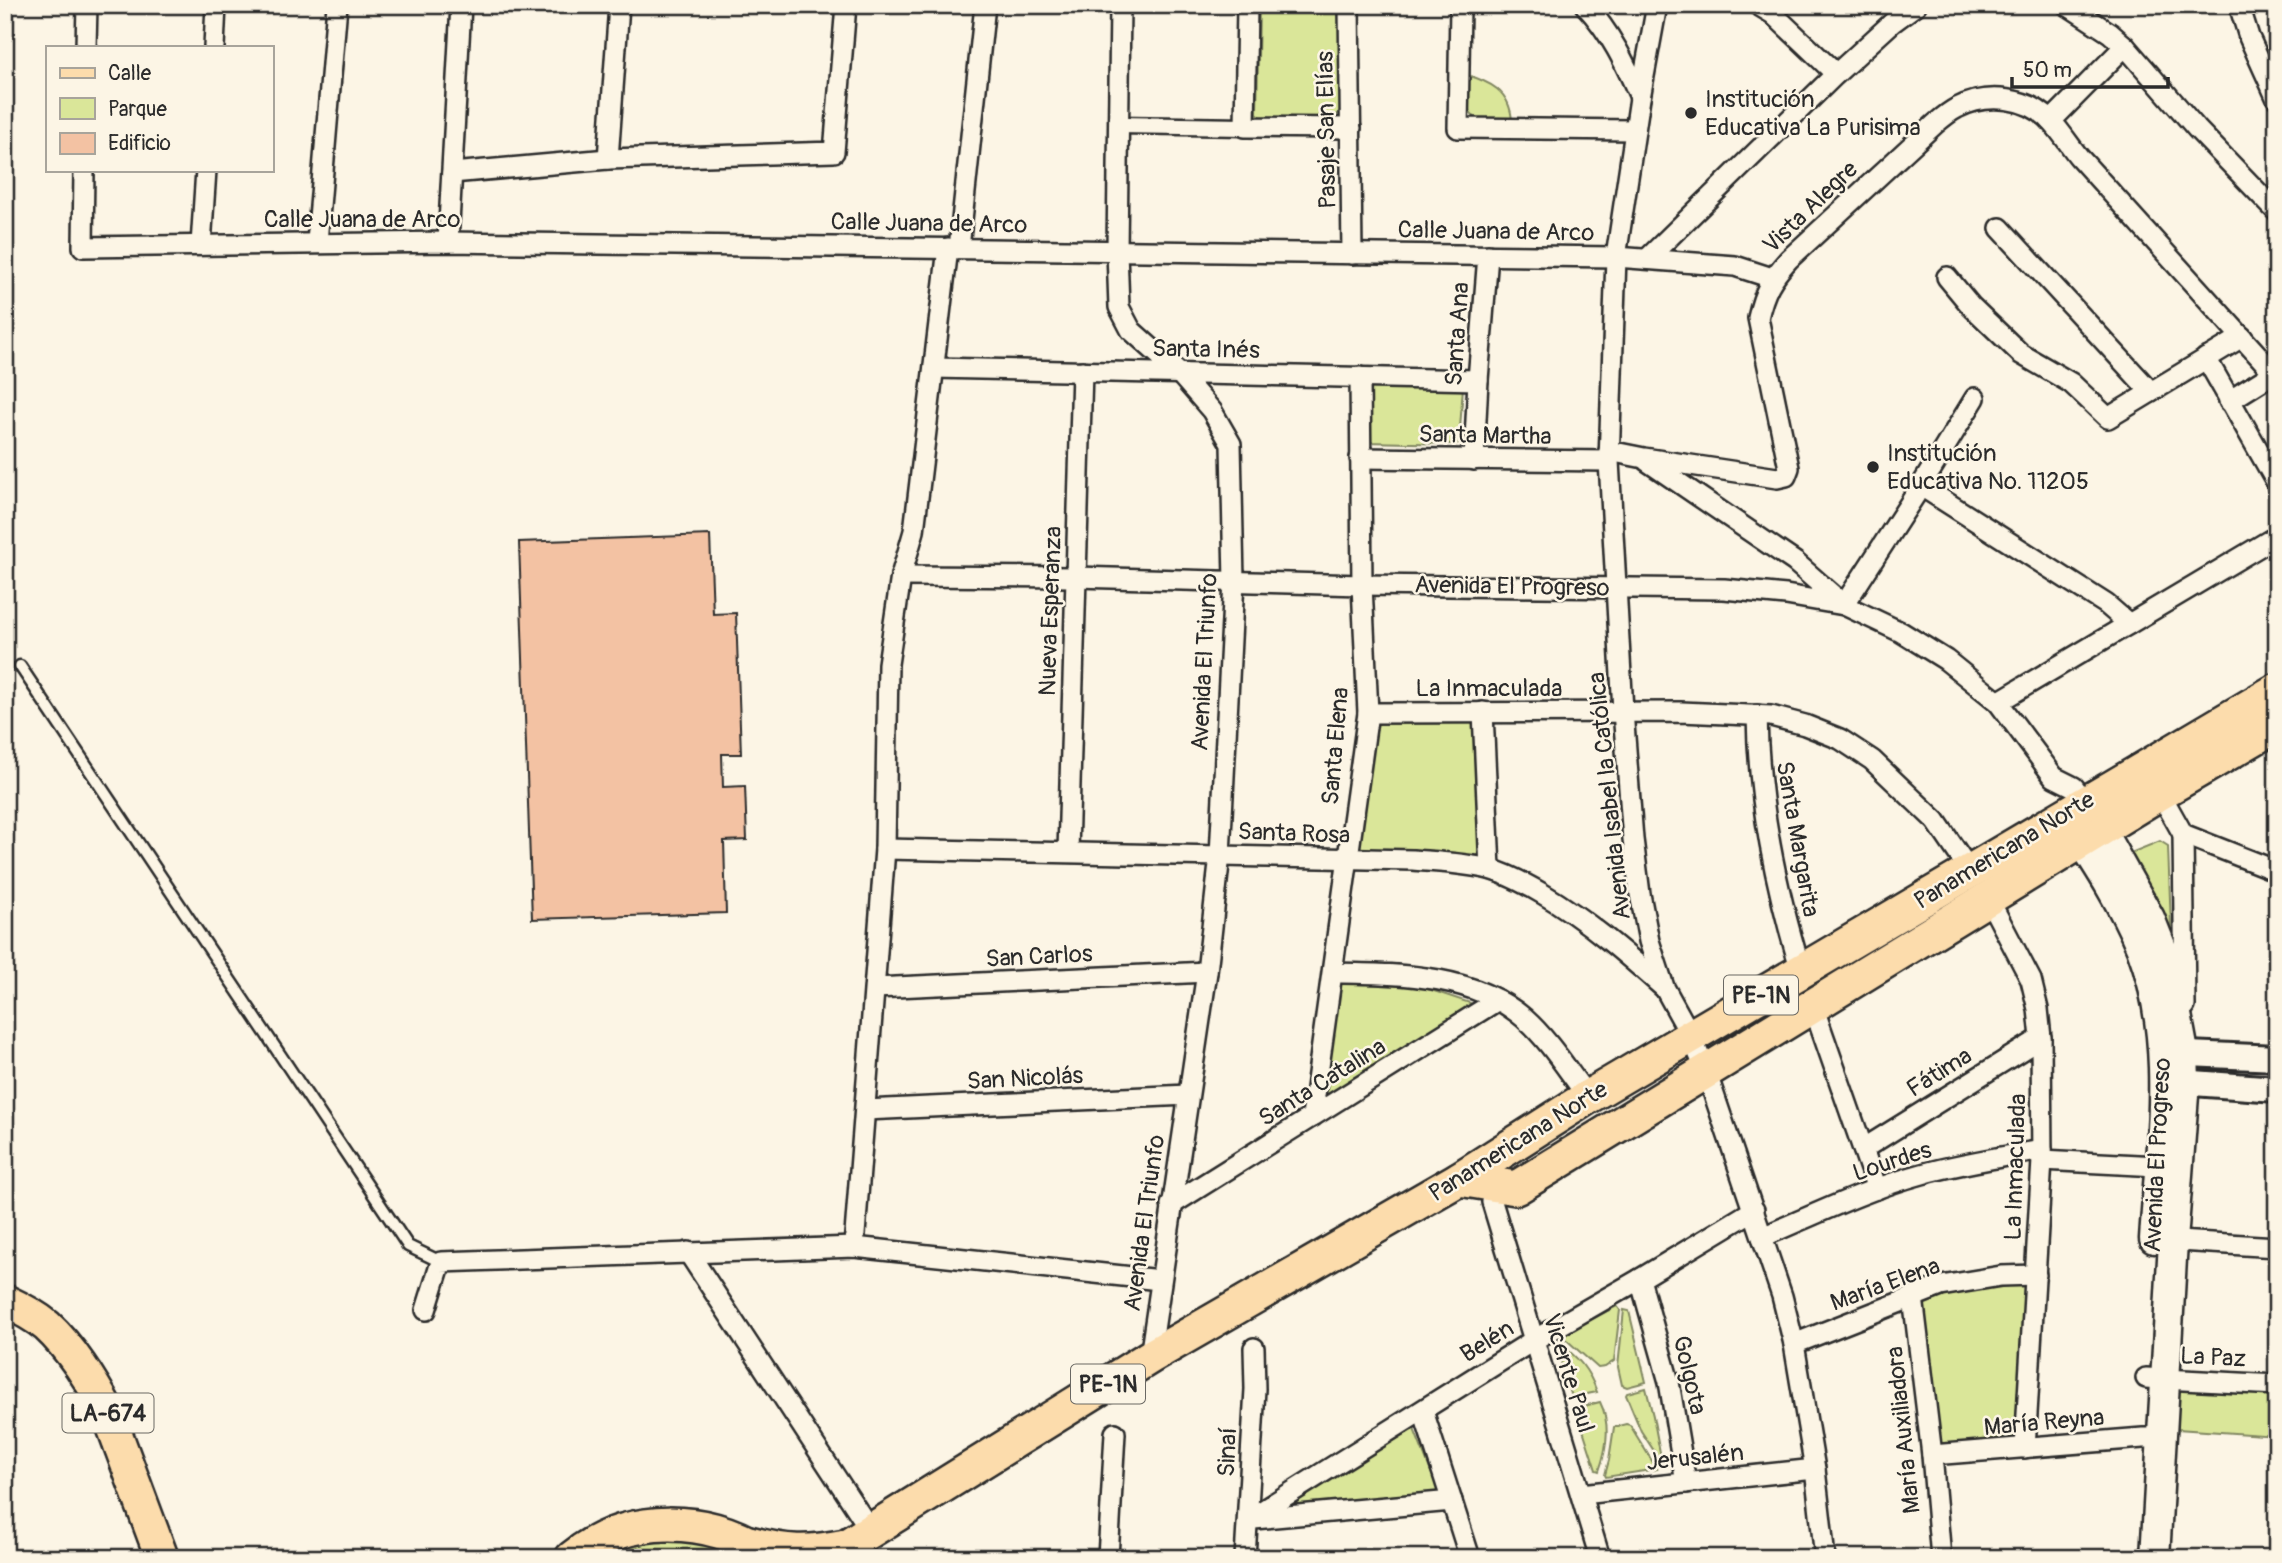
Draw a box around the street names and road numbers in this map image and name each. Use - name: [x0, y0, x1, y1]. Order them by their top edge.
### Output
- street label: Pasaje San Elías: [1311, 51, 1342, 209]
- street label: Vista Alegre: [1757, 155, 1864, 260]
- street label: Calle Juana de Arco: [264, 205, 460, 234]
- street label: Calle Juana de Arco: [830, 207, 1028, 240]
- street label: Calle Juana de Arco: [1397, 215, 1595, 248]
- street label: Santa Ana: [1439, 281, 1476, 387]
- street label: Santa Inés: [1152, 334, 1260, 365]
- street label: Santa Martha: [1418, 420, 1552, 451]
- street label: Nueva Esperanza: [1033, 526, 1068, 696]
- street label: Avenida El Progreso: [1414, 570, 1610, 603]
- street label: Avenida El Triunfo: [1185, 572, 1224, 752]
- street label: Avenida Isabel la Católica: [1582, 671, 1637, 921]
- street label: La Inmaculada: [1416, 674, 1562, 703]
- street label: Santa Elena: [1316, 686, 1355, 806]
- street label: Santa Margarita: [1770, 759, 1825, 919]
- street label: Panamericana Norte: [1909, 785, 2100, 916]
- street label: Santa Rosa: [1237, 817, 1351, 850]
- street label: San Carlos: [985, 939, 1094, 974]
- road number: PE-1N: [1724, 976, 1798, 1014]
- street label: Santa Catalina: [1253, 1032, 1391, 1133]
- street label: Fátima: [1901, 1041, 1977, 1104]
- street label: Avenida El Progreso: [2138, 1057, 2177, 1253]
- street label: San Nicolás: [966, 1061, 1084, 1096]
- street label: Panamericana Norte: [1424, 1075, 1613, 1208]
- street label: La Inmaculada: [1998, 1093, 2033, 1241]
- street label: Avenida El Triunfo: [1118, 1133, 1171, 1313]
- street label: Lourdes: [1849, 1135, 1935, 1188]
- street label: María Elena: [1826, 1251, 1944, 1318]
- street label: Vicente Paul: [1537, 1310, 1600, 1436]
- street label: Belén: [1455, 1314, 1519, 1369]
- street label: Golgota: [1666, 1333, 1713, 1418]
- street label: La Paz: [2179, 1341, 2247, 1374]
- street label: María Auxiliadora: [1880, 1345, 1927, 1515]
- road number: PE-1N: [1071, 1364, 1145, 1404]
- road number: LA-674: [62, 1394, 154, 1432]
- street label: María Reyna: [1983, 1403, 2105, 1442]
- street label: Sinaí: [1212, 1427, 1243, 1478]
- street label: Jerusalén: [1645, 1438, 1745, 1477]

